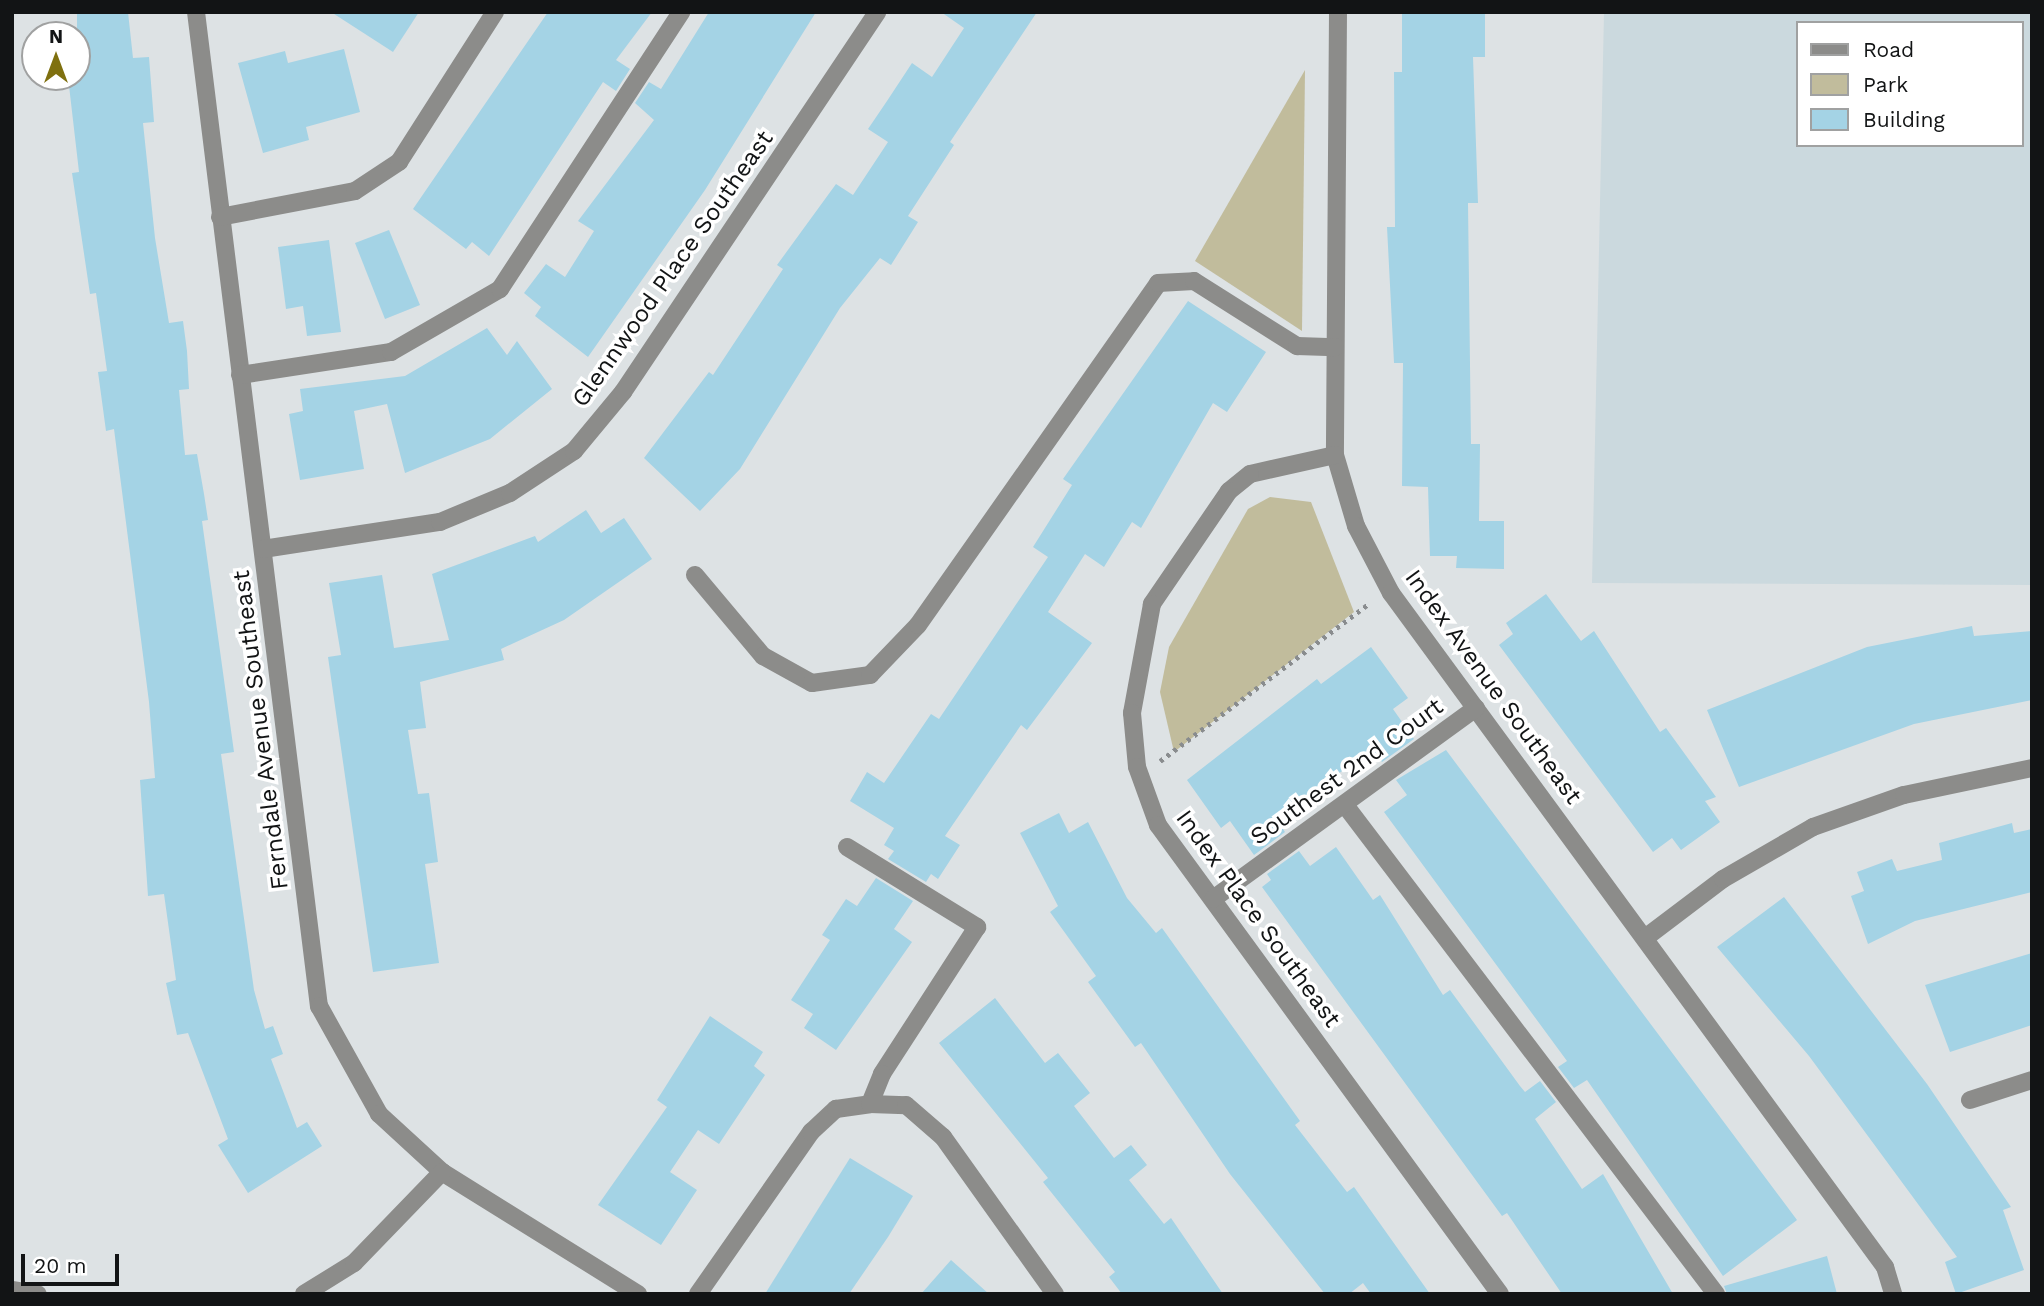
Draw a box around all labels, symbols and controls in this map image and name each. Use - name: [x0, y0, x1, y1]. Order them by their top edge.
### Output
- north arrow: [21, 21, 91, 91]
- legend: [1796, 21, 2023, 147]
- text: N: [49, 25, 63, 48]
- text: Road: [1863, 37, 1914, 62]
- text: Park: [1863, 72, 1908, 97]
- text: Building: [1863, 107, 1945, 132]
- street label: Glennwood Place Southeast: [566, 125, 780, 413]
- street label: Index Avenue Southeast: [1398, 564, 1588, 810]
- street label: Ferndale Avenue Southeast: [227, 568, 295, 892]
- street label: Southest 2nd Court: [1245, 692, 1449, 852]
- street label: Index Place Southeast: [1169, 805, 1347, 1033]
- scale bar: [24, 1240, 122, 1284]
- text: 20 m: [34, 1253, 86, 1278]

